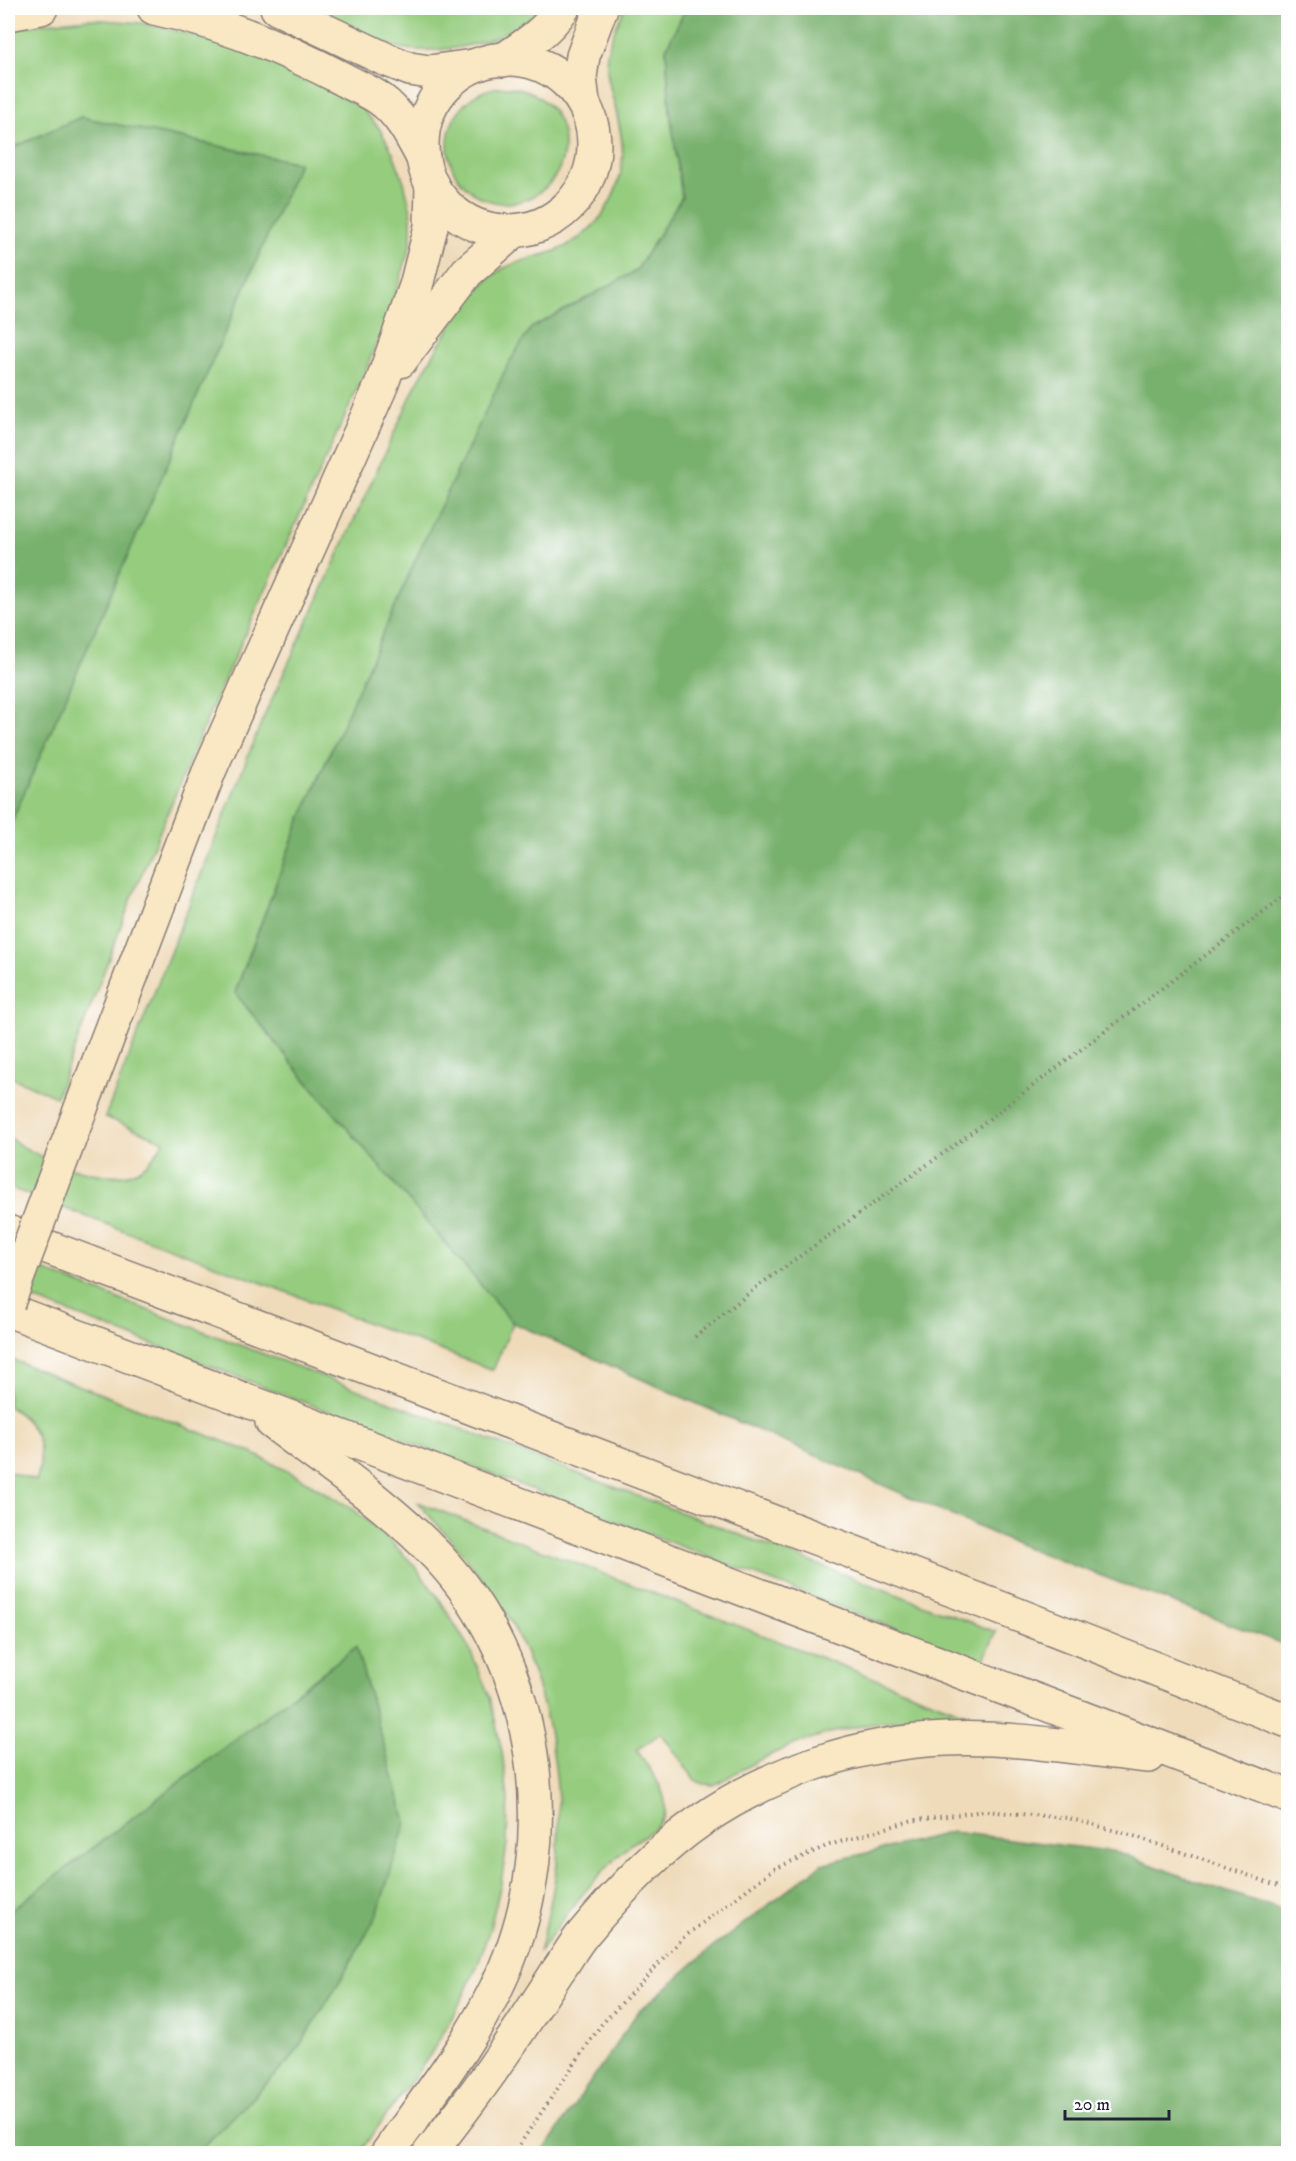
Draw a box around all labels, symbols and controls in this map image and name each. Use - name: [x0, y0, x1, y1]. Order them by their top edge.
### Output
- scale bar: [1065, 2083, 1168, 2121]
- text: 20 m: [1074, 2094, 1110, 2116]

